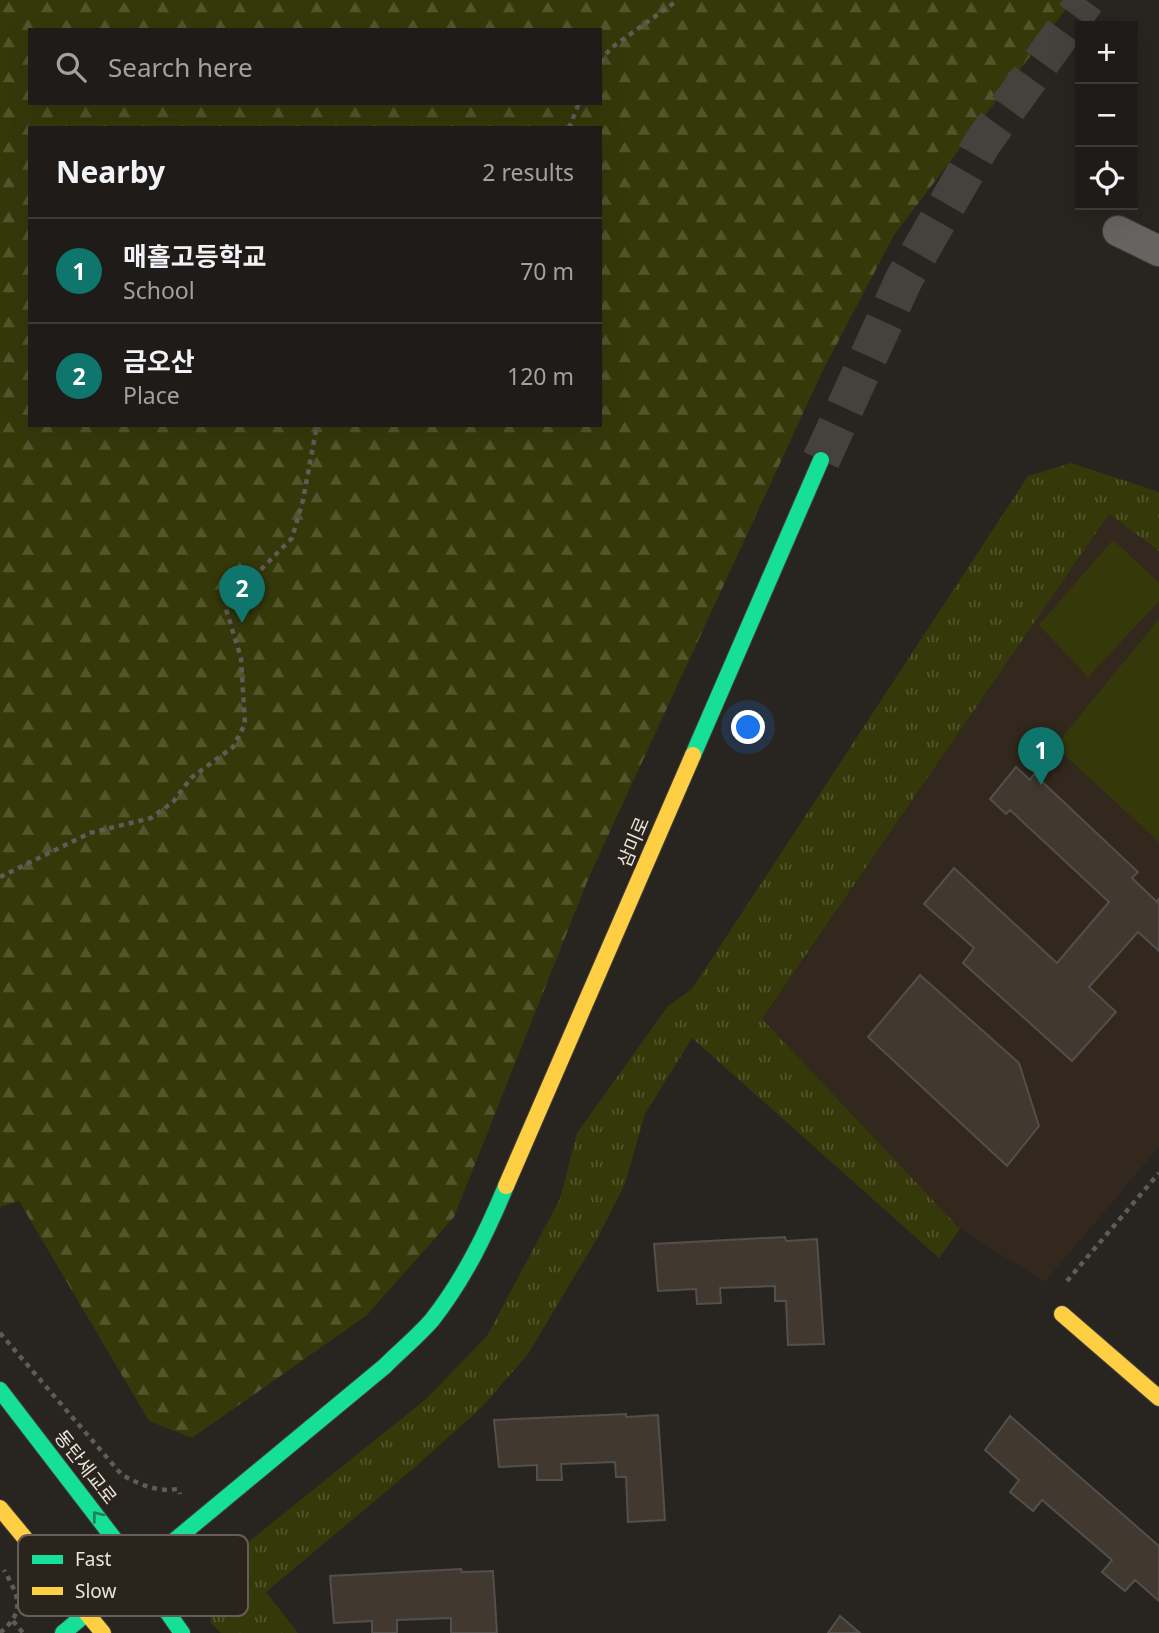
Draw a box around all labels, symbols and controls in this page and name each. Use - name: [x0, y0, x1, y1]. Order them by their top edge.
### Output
- map controls: [1075, 21, 1138, 210]
- button: +: [1075, 21, 1138, 84]
- search box: [28, 28, 602, 105]
- icon: search: [52, 48, 90, 86]
- text: Search here: [108, 49, 253, 85]
- button: −: [1075, 84, 1138, 147]
- button: locate: [1075, 147, 1138, 210]
- text: Nearby: [56, 151, 165, 192]
- text: 2 results: [482, 156, 574, 188]
- text: 매홀고등학교: [123, 238, 267, 274]
- text: 1: [72, 255, 86, 287]
- text: 70 m: [520, 255, 574, 287]
- text: School: [123, 274, 195, 306]
- text: 금오산: [123, 343, 195, 379]
- text: 2: [72, 360, 86, 392]
- text: 120 m: [507, 360, 574, 392]
- text: Place: [123, 379, 180, 411]
- pin: 2: [219, 565, 265, 623]
- your location: [731, 710, 765, 744]
- pin: 1: [1018, 727, 1064, 785]
- street label: 삼미로: [611, 813, 655, 871]
- street label: 동탄세교로: [49, 1425, 123, 1509]
- one-way arrow: [92, 1511, 105, 1524]
- legend: [18, 1535, 248, 1616]
- text: Fast: [75, 1546, 112, 1572]
- text: Slow: [75, 1578, 116, 1604]

